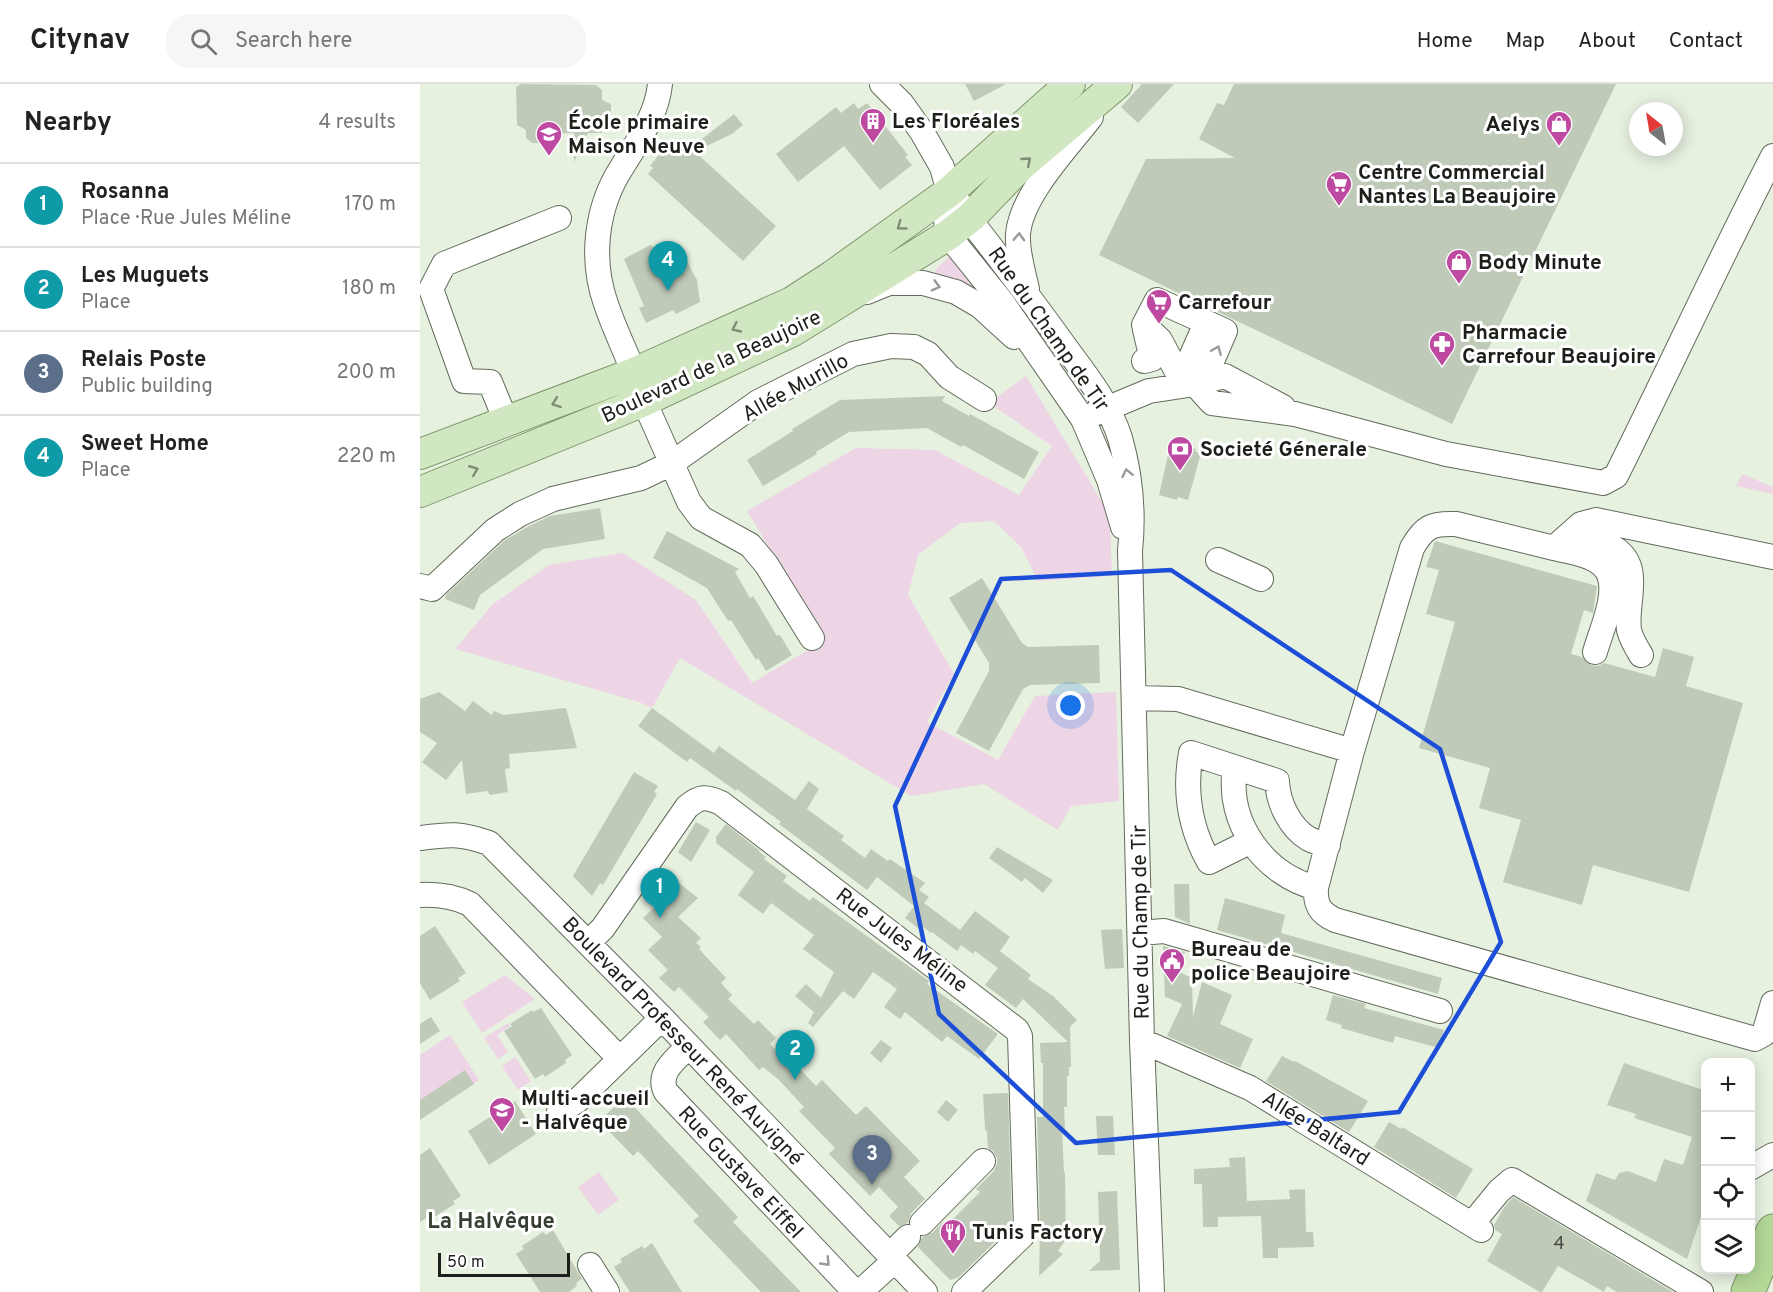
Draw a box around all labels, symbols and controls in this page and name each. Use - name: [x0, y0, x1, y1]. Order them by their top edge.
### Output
- search box: [166, 14, 586, 68]
- text: Citynav: [30, 23, 130, 59]
- icon: search: [187, 25, 220, 58]
- text: Search here: [235, 28, 352, 55]
- text: Home: [1417, 28, 1473, 55]
- text: Map: [1506, 28, 1545, 55]
- text: About: [1578, 28, 1636, 55]
- text: Contact: [1669, 28, 1743, 55]
- north arrow: [1629, 102, 1683, 156]
- building icon: Les Floréales: [858, 106, 888, 144]
- text: Nearby: [24, 107, 112, 140]
- place label: École primaire Maison Neuve: [568, 109, 709, 161]
- place label: Les Floréales: [892, 109, 1020, 136]
- shop icon: Aelys: [1544, 109, 1574, 147]
- text: 4 results: [319, 110, 396, 136]
- place label: Aelys: [1485, 112, 1540, 139]
- school or university icon: École primaire Maison Neuve: [534, 119, 564, 157]
- one-way arrow: [1020, 157, 1031, 168]
- place label: Centre Commercial Nantes La Beaujoire: [1358, 160, 1556, 211]
- supermarket icon: Centre Commercial Nantes La Beaujoire: [1324, 169, 1354, 207]
- text: Rosanna: [81, 179, 169, 206]
- text: 1: [40, 192, 48, 218]
- text: 170 m: [344, 192, 396, 218]
- text: Place · Rue Jules Méline: [81, 206, 291, 232]
- one-way arrow: [897, 219, 908, 230]
- one-way arrow: [1013, 232, 1026, 241]
- pin: 4: [648, 242, 688, 291]
- street label: Rue du Champ de Tir: [981, 242, 1115, 417]
- shop icon: Body Minute: [1444, 247, 1474, 285]
- place label: Body Minute: [1478, 250, 1602, 277]
- text: Les Muguets: [81, 263, 209, 290]
- text: 2: [37, 276, 50, 302]
- text: 180 m: [342, 276, 396, 302]
- one-way arrow: [931, 279, 941, 292]
- supermarket icon: Carrefour: [1144, 287, 1174, 325]
- text: Place: [81, 290, 131, 316]
- place label: Carrefour: [1178, 290, 1272, 317]
- street label: Boulevard de la Beaujoire: [597, 305, 826, 430]
- place label: Pharmacie Carrefour Beaujoire: [1462, 320, 1656, 371]
- one-way arrow: [732, 321, 743, 333]
- pharmacy icon: Pharmacie Carrefour Beaujoire: [1427, 329, 1457, 367]
- one-way arrow: [1209, 345, 1221, 356]
- text: Relais Poste: [81, 347, 206, 374]
- street label: Allée Murillo: [738, 348, 854, 429]
- text: 3: [38, 360, 50, 386]
- text: 200 m: [337, 360, 396, 386]
- text: Public building: [81, 374, 213, 400]
- one-way arrow: [551, 395, 562, 408]
- text: Sweet Home: [81, 431, 209, 458]
- bank icon: Societé Génerale: [1165, 434, 1195, 472]
- place label: Societé Génerale: [1200, 437, 1367, 464]
- text: 4: [37, 444, 50, 470]
- text: 220 m: [337, 444, 396, 470]
- text: Place: [81, 458, 131, 484]
- one-way arrow: [468, 465, 479, 477]
- one-way arrow: [1121, 468, 1134, 478]
- your location: [1056, 691, 1085, 720]
- street label: Rue du Champ de Tir: [1126, 824, 1157, 1020]
- pin: 1: [640, 868, 680, 918]
- street label: Rue Jules Méline: [830, 883, 973, 1000]
- street label: Boulevard Professeur René Auvigné: [556, 912, 808, 1172]
- place label: Bureau de police Beaujoire: [1191, 937, 1351, 988]
- public building icon: Bureau de police Beaujoire: [1157, 946, 1187, 984]
- pin: 2: [776, 1030, 814, 1080]
- map controls: [1701, 1058, 1755, 1274]
- button: +: [1701, 1058, 1755, 1112]
- place label: Multi-accueil - Halvêque: [521, 1086, 649, 1137]
- street label: Allée Baltard: [1256, 1086, 1374, 1173]
- school or university icon: Multi-accueil - Halvêque: [487, 1095, 517, 1133]
- street label: Rue Gustave Eiffel: [671, 1101, 808, 1245]
- button: −: [1701, 1112, 1755, 1166]
- pin: 3: [852, 1136, 892, 1185]
- button: locate: [1701, 1166, 1755, 1220]
- district label: La Halvêque: [427, 1209, 555, 1236]
- restaurant icon: Tunis Factory: [938, 1217, 968, 1255]
- place label: Tunis Factory: [972, 1220, 1104, 1247]
- button: layers: [1701, 1220, 1755, 1274]
- house number: 4: [1553, 1233, 1565, 1256]
- scale bar: [438, 1250, 570, 1278]
- text: 50 m: [447, 1253, 485, 1273]
- one-way arrow: [819, 1255, 830, 1266]

